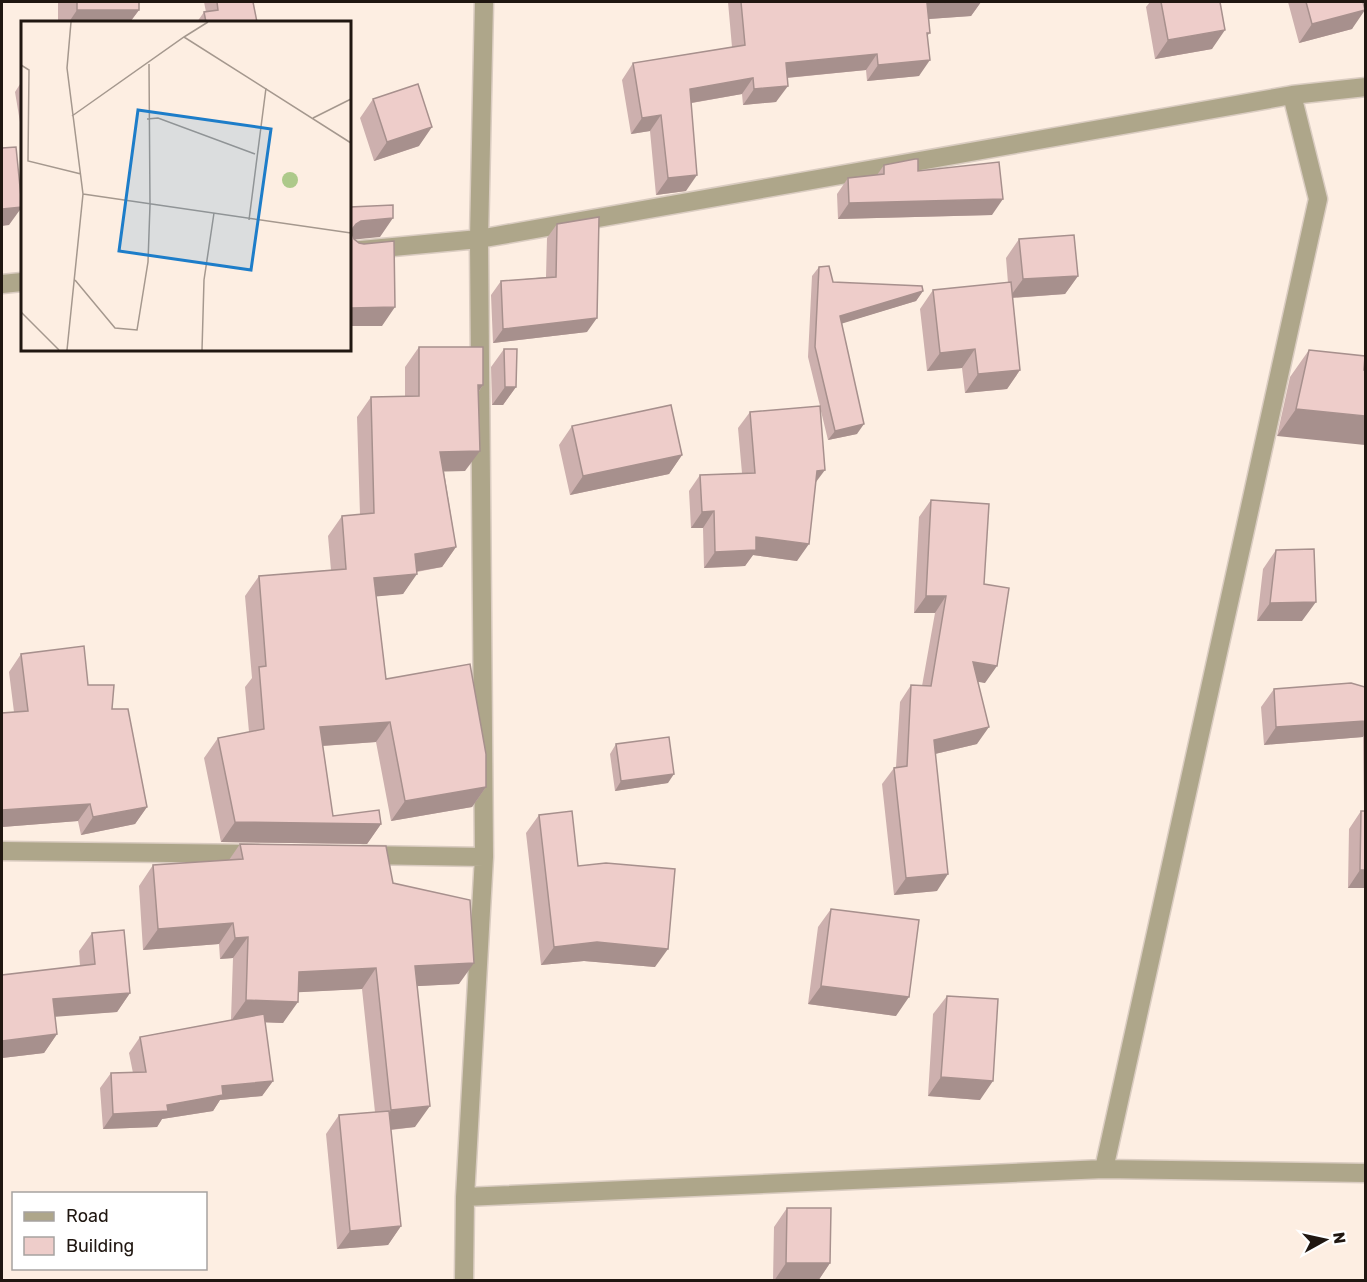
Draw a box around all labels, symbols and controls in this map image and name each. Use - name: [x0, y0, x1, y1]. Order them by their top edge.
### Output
- inset map: [21, 21, 351, 351]
- legend: [12, 1192, 207, 1270]
- text: Road: [66, 1205, 109, 1227]
- north arrow: [1295, 1210, 1355, 1270]
- text: N: [1329, 1231, 1350, 1245]
- text: Building: [66, 1235, 134, 1257]

